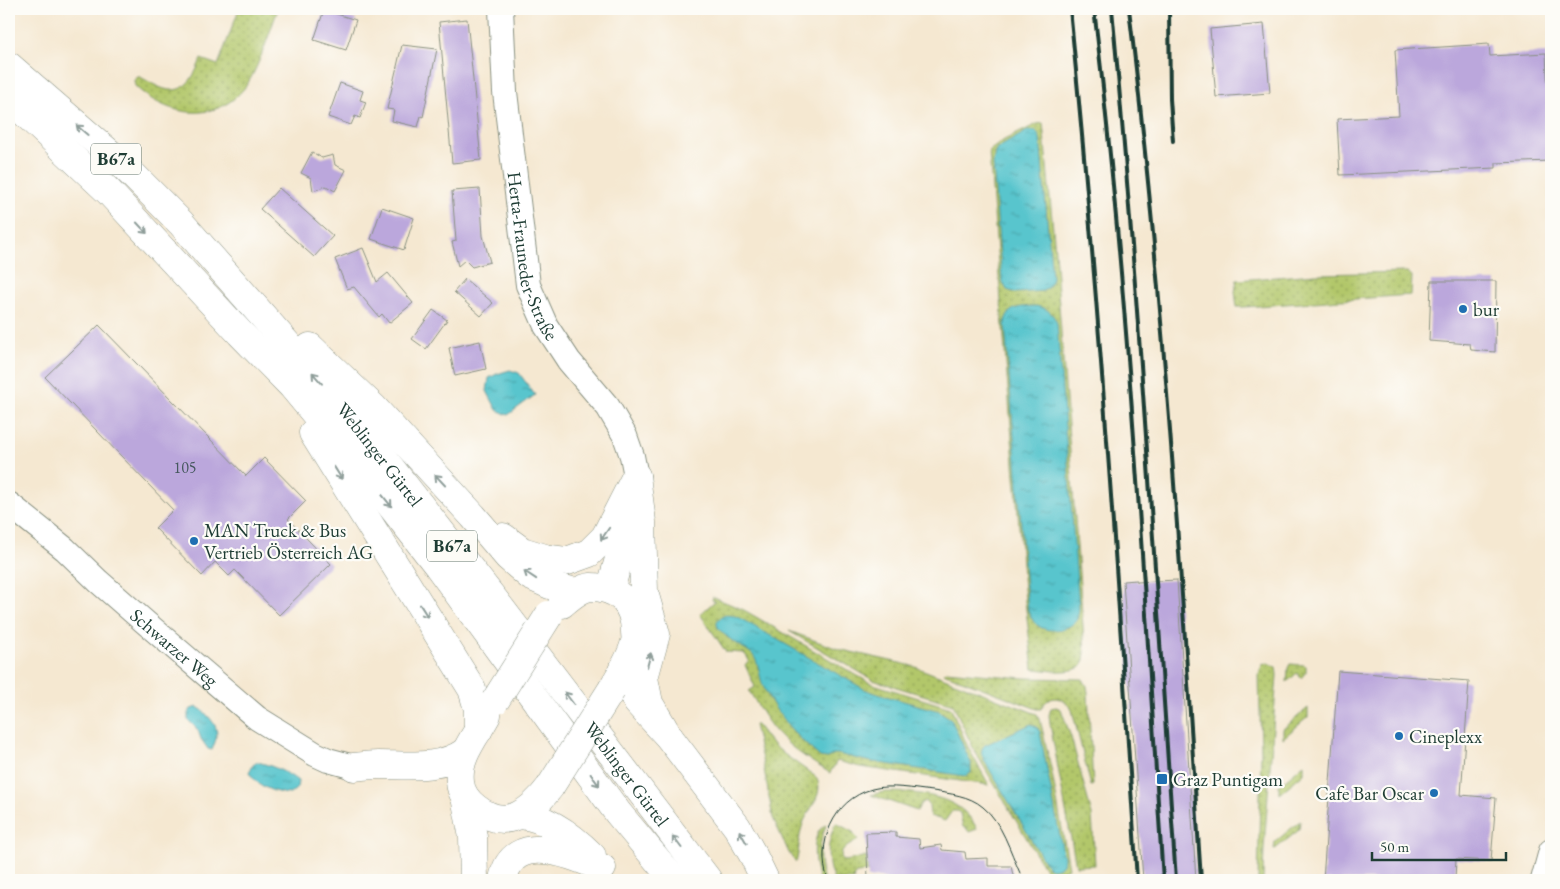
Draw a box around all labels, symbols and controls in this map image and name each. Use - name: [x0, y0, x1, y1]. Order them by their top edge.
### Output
- one-way arrow: [76, 124, 89, 135]
- road number: B67a: [91, 144, 141, 174]
- street label: Herta-Frauneder-Straße: [502, 170, 564, 345]
- one-way arrow: [136, 221, 148, 234]
- place label: bur: [1473, 297, 1500, 322]
- marker: bur: [1457, 303, 1469, 315]
- one-way arrow: [311, 372, 322, 385]
- street label: Weblinger Gürtel: [331, 397, 428, 512]
- house number: 105: [173, 457, 197, 478]
- one-way arrow: [333, 466, 343, 480]
- one-way arrow: [434, 473, 446, 486]
- one-way arrow: [382, 494, 393, 507]
- place label: MAN Truck & Bus Vertrieb Österreich AG: [204, 518, 373, 565]
- one-way arrow: [600, 527, 610, 541]
- road number: B67a: [427, 530, 477, 562]
- marker: MAN Truck & Bus Vertrieb Österreich AG: [188, 535, 200, 547]
- one-way arrow: [524, 570, 538, 580]
- street label: Schwarzer Weg: [125, 603, 224, 693]
- one-way arrow: [420, 603, 430, 617]
- one-way arrow: [645, 652, 654, 668]
- one-way arrow: [564, 691, 574, 705]
- street label: Weblinger Gürtel: [579, 716, 675, 832]
- place label: Cineplexx: [1409, 724, 1483, 749]
- marker: Cineplexx: [1393, 730, 1405, 742]
- place label: Graz Puntigam: [1173, 767, 1283, 792]
- marker: Graz Puntigam: [1155, 772, 1169, 786]
- one-way arrow: [589, 773, 600, 786]
- place label: Cafe Bar Oscar: [1315, 781, 1425, 806]
- marker: Cafe Bar Oscar: [1428, 787, 1440, 799]
- scale bar: [1372, 829, 1506, 861]
- one-way arrow: [737, 831, 747, 845]
- one-way arrow: [672, 836, 683, 849]
- text: 50 m: [1380, 837, 1409, 856]

